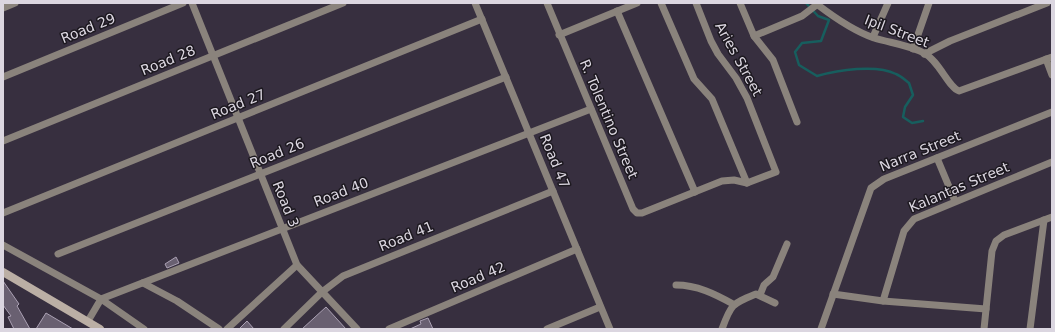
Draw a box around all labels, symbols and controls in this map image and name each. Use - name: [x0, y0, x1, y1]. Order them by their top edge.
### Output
- street label: Road 29: [58, 10, 118, 46]
- street label: Ipil Street: [862, 11, 932, 51]
- street label: Aries Street: [712, 19, 766, 99]
- street label: Road 28: [138, 42, 198, 78]
- street label: R. Tolentino Street: [577, 57, 642, 182]
- street label: Road 27: [208, 86, 268, 122]
- street label: Narra Street: [877, 127, 963, 175]
- street label: Road 47: [537, 131, 573, 191]
- street label: Road 26: [247, 135, 307, 171]
- street label: Kalantas Street: [907, 158, 1012, 215]
- street label: Road 40: [311, 174, 371, 210]
- street label: Road 3: [269, 179, 303, 229]
- street label: Road 41: [376, 218, 436, 254]
- street label: Road 42: [448, 258, 508, 296]

